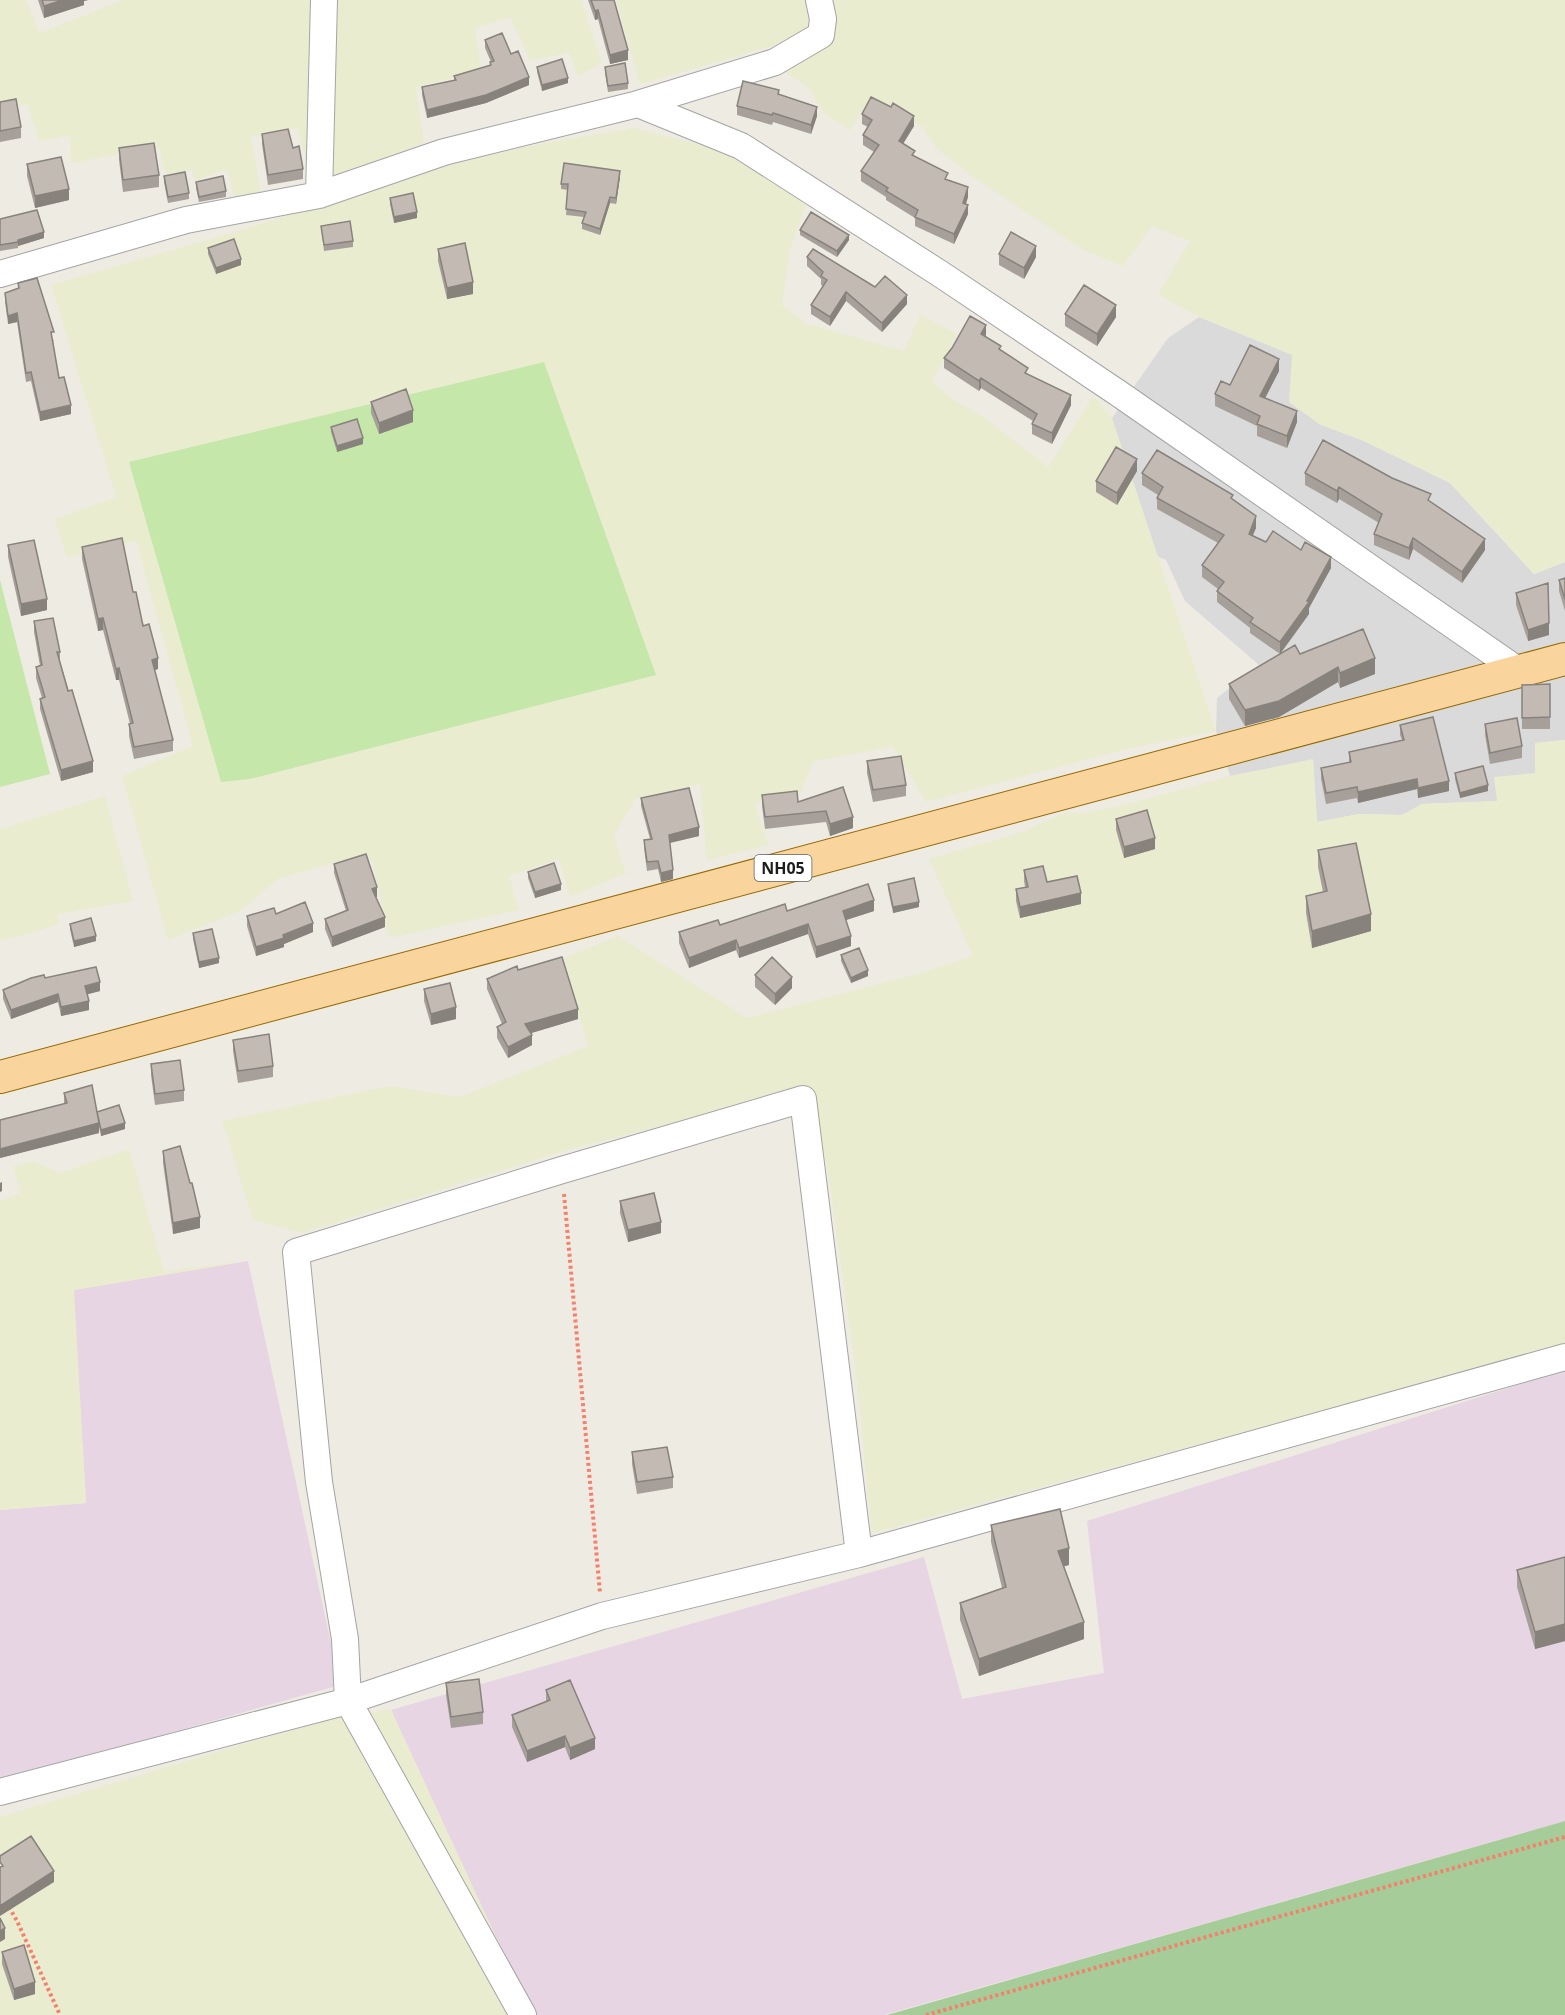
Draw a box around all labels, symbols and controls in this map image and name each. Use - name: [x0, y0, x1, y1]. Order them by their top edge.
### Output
- road number: NH05: [754, 855, 812, 881]

